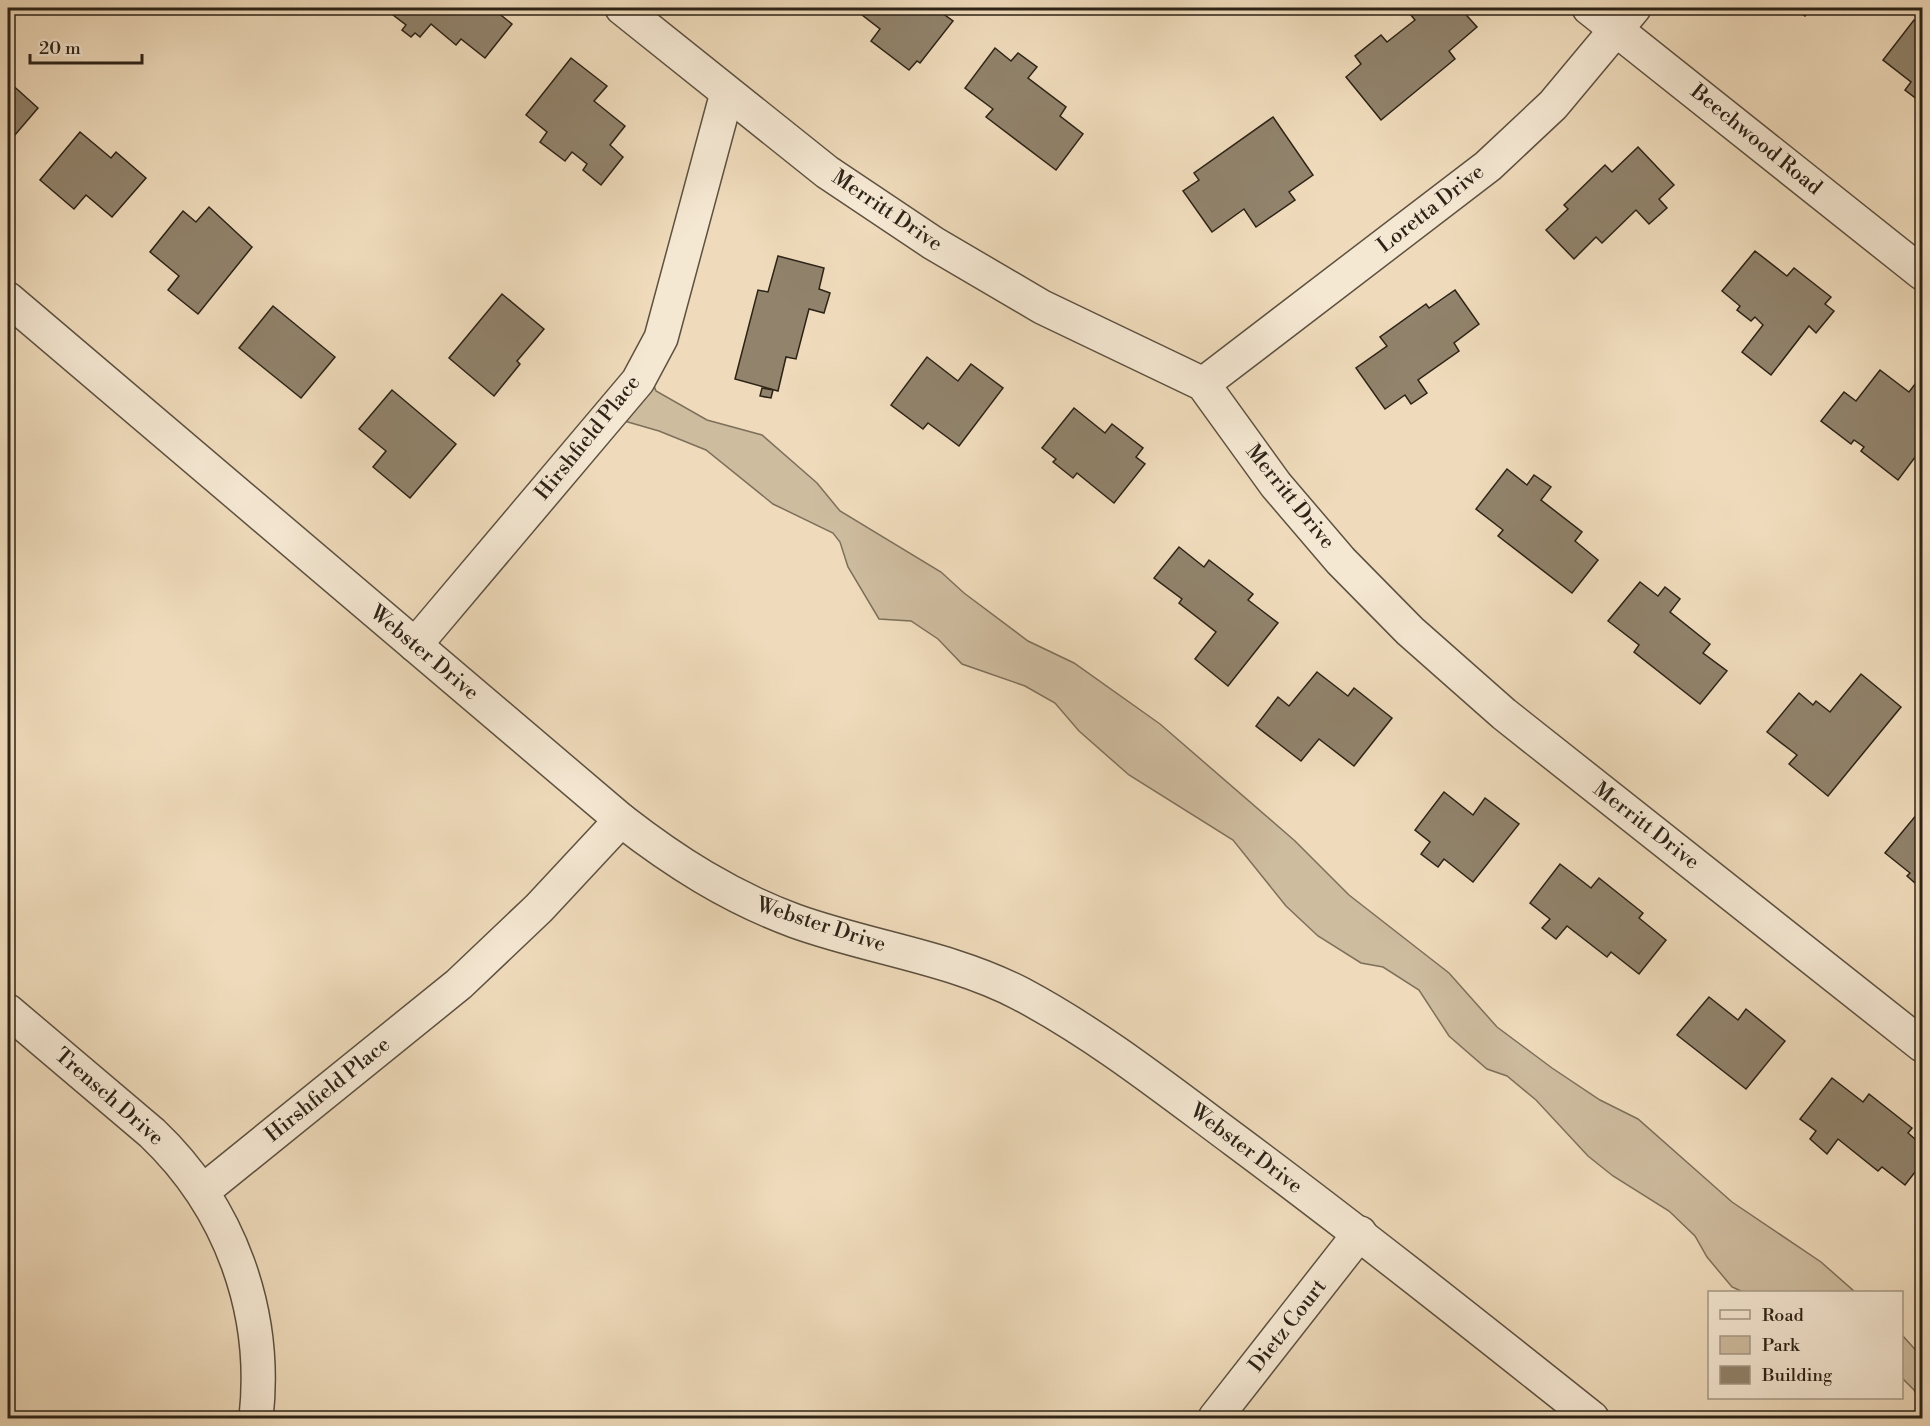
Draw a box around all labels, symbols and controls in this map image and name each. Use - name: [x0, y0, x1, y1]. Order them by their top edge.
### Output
- scale bar: [30, 27, 142, 65]
- text: 20 m: [39, 37, 81, 60]
- street label: Beechwood Road: [1684, 78, 1827, 201]
- street label: Loretta Drive: [1372, 159, 1490, 259]
- street label: Merritt Drive: [827, 165, 947, 257]
- street label: Hirshfield Place: [530, 370, 646, 506]
- street label: Merritt Drive: [1240, 439, 1340, 555]
- street label: Webster Drive: [363, 599, 484, 706]
- street label: Merritt Drive: [1588, 777, 1704, 875]
- street label: Webster Drive: [752, 892, 889, 958]
- street label: Hirshfield Place: [260, 1032, 396, 1148]
- street label: Trensch Drive: [49, 1043, 169, 1151]
- street label: Webster Drive: [1184, 1098, 1307, 1200]
- street label: Dietz Court: [1244, 1274, 1333, 1378]
- legend: [1708, 1291, 1903, 1399]
- text: Road: [1762, 1304, 1805, 1327]
- text: Park: [1762, 1334, 1801, 1357]
- text: Building: [1761, 1364, 1833, 1387]

